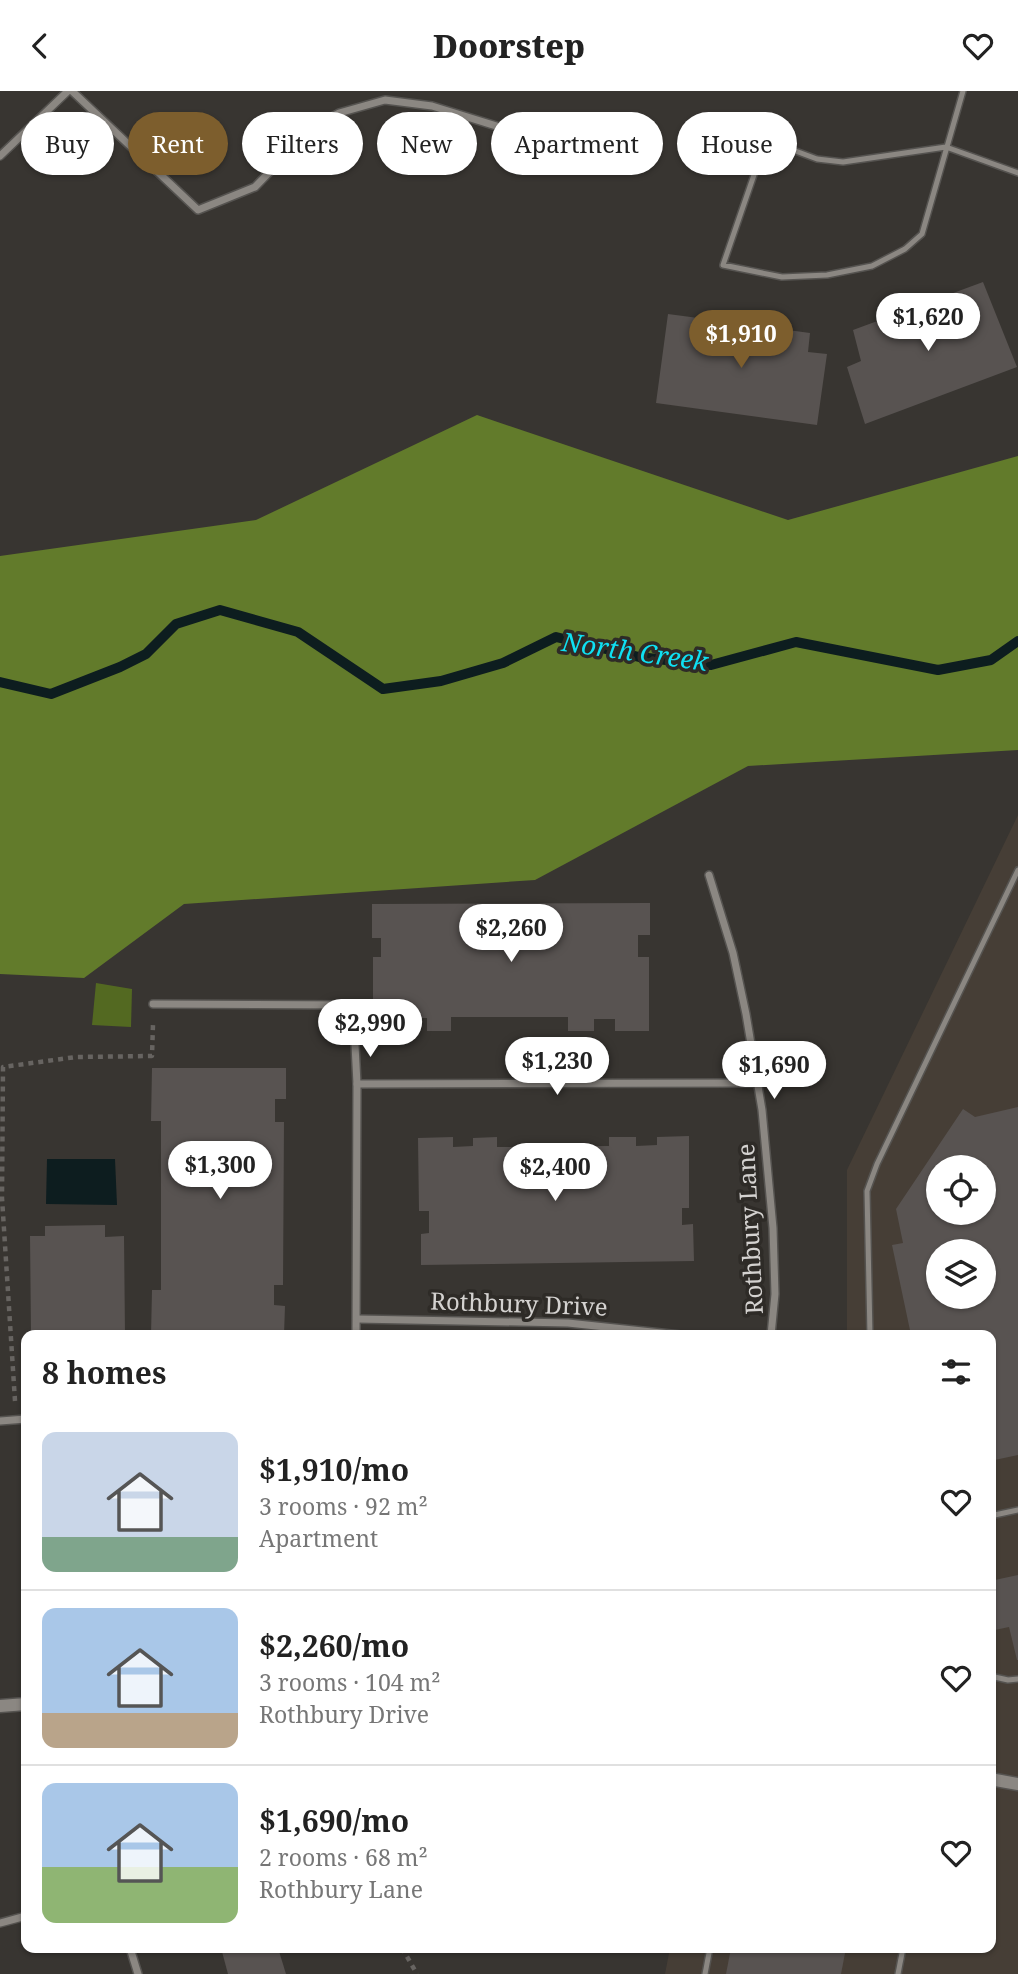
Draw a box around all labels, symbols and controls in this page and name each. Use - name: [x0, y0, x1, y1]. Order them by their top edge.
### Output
- text: Doorstep: [433, 24, 585, 67]
- icon: back: [21, 27, 59, 65]
- icon: heart: [959, 27, 997, 65]
- chip: Buy: [21, 112, 114, 175]
- chip: Rent: [128, 112, 228, 175]
- chip: Filters: [242, 112, 363, 175]
- chip: New: [377, 112, 477, 175]
- chip: Apartment: [491, 112, 663, 175]
- chip: House: [677, 112, 797, 175]
- pin: $1,620: [871, 293, 985, 353]
- text: $1,620: [892, 300, 964, 332]
- pin: $1,910: [684, 310, 798, 370]
- text: $1,910: [705, 317, 777, 349]
- water label: North Creek: [559, 623, 712, 679]
- pin: $2,260: [454, 905, 568, 964]
- text: $2,260: [475, 911, 547, 943]
- pin: $2,990: [313, 999, 427, 1059]
- text: $2,990: [334, 1006, 406, 1038]
- pin: $1,230: [500, 1037, 614, 1097]
- pin: $1,690: [717, 1041, 831, 1101]
- text: $1,230: [521, 1044, 593, 1076]
- text: $1,690: [738, 1048, 810, 1080]
- pin: $1,300: [163, 1141, 277, 1201]
- pin: $2,400: [498, 1143, 612, 1203]
- street label: Rothbury Lane: [728, 1143, 770, 1315]
- text: $1,300: [184, 1148, 256, 1180]
- text: $2,400: [519, 1150, 591, 1182]
- map controls: [926, 1155, 996, 1309]
- button: locate: [926, 1155, 996, 1225]
- button: layers: [926, 1239, 996, 1309]
- street label: Rothbury Drive: [430, 1283, 608, 1323]
- text: 8 homes: [42, 1352, 166, 1393]
- icon: filters: [937, 1353, 975, 1391]
- text: $1,910/mo: [259, 1449, 409, 1490]
- icon: home: [98, 1460, 182, 1544]
- icon: heart: [937, 1483, 975, 1521]
- text: 3 rooms · 92 m²: [259, 1490, 428, 1522]
- text: Apartment: [259, 1522, 378, 1554]
- text: $2,260/mo: [259, 1625, 409, 1666]
- icon: home: [98, 1636, 182, 1720]
- icon: heart: [937, 1659, 975, 1697]
- text: 3 rooms · 104 m²: [259, 1666, 441, 1698]
- text: Rothbury Drive: [259, 1698, 429, 1730]
- text: $1,690/mo: [259, 1800, 409, 1841]
- icon: home: [98, 1811, 182, 1895]
- icon: heart: [937, 1834, 975, 1872]
- text: 2 rooms · 68 m²: [259, 1841, 428, 1873]
- text: Rothbury Lane: [259, 1873, 423, 1905]

